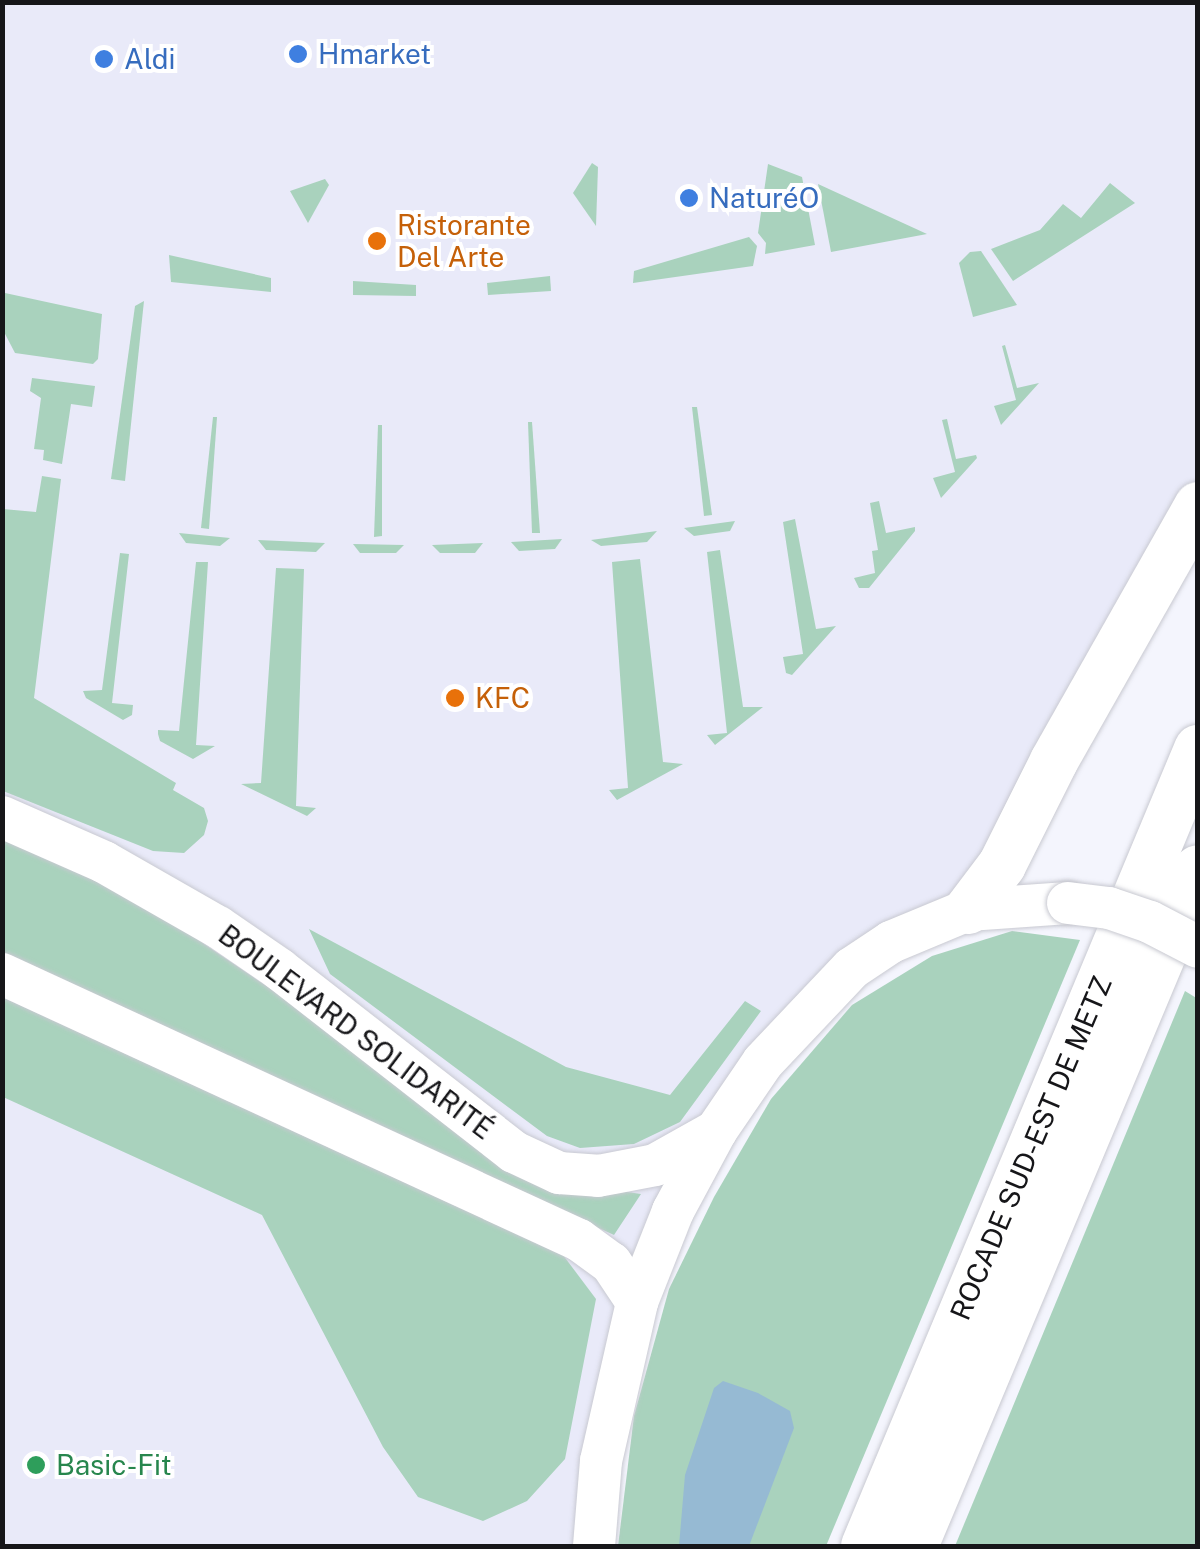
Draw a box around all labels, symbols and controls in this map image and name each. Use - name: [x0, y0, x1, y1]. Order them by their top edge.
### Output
- place label: Hmarket: [318, 37, 431, 71]
- place label: Aldi: [124, 42, 175, 76]
- marker: Hmarket: [287, 43, 309, 65]
- marker: Aldi: [93, 48, 115, 70]
- place label: NaturéO: [709, 181, 819, 215]
- marker: NaturéO: [678, 187, 700, 209]
- place label: Ristorante Del Arte: [397, 208, 531, 274]
- marker: Ristorante Del Arte: [366, 230, 388, 252]
- place label: KFC: [475, 681, 530, 715]
- marker: KFC: [444, 687, 466, 709]
- street label: BOULEVARD SOLIDARITÉ: [212, 918, 500, 1146]
- street label: ROCADE SUD-EST DE METZ: [943, 971, 1119, 1325]
- place label: Basic-Fit: [56, 1448, 172, 1482]
- marker: Basic-Fit: [25, 1454, 47, 1476]

